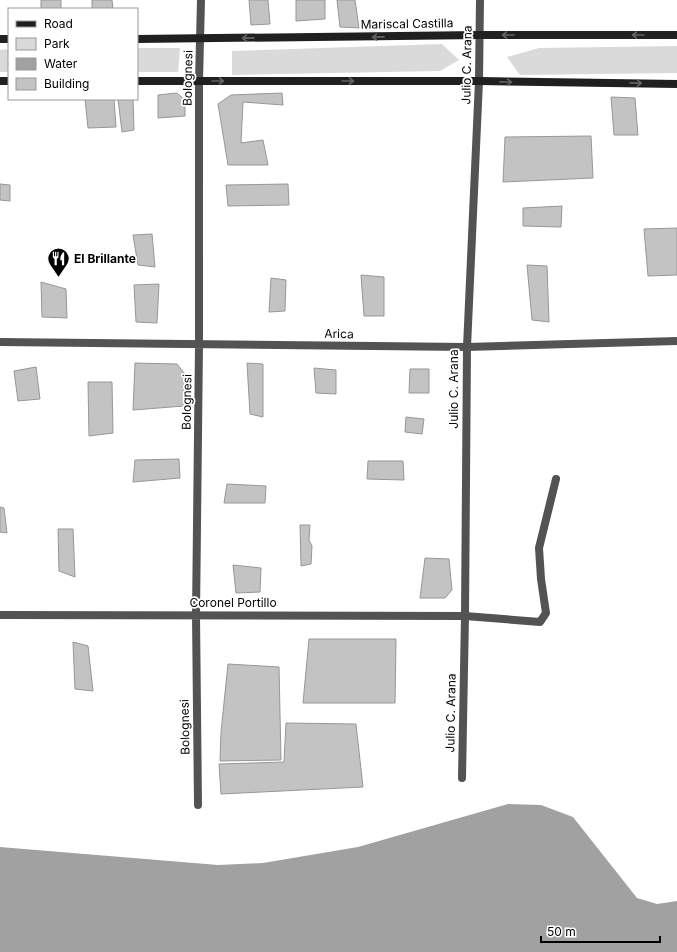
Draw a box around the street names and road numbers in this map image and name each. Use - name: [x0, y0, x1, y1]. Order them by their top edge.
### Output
- street label: Mariscal Castilla: [360, 15, 453, 32]
- street label: Julio C. Arana: [458, 25, 475, 105]
- street label: Bolognesi: [180, 50, 195, 106]
- street label: Arica: [324, 326, 354, 341]
- street label: Julio C. Arana: [446, 349, 461, 429]
- street label: Bolognesi: [179, 374, 194, 430]
- street label: Coronel Portillo: [189, 595, 277, 610]
- street label: Julio C. Arana: [442, 673, 459, 753]
- street label: Bolognesi: [177, 699, 192, 755]

